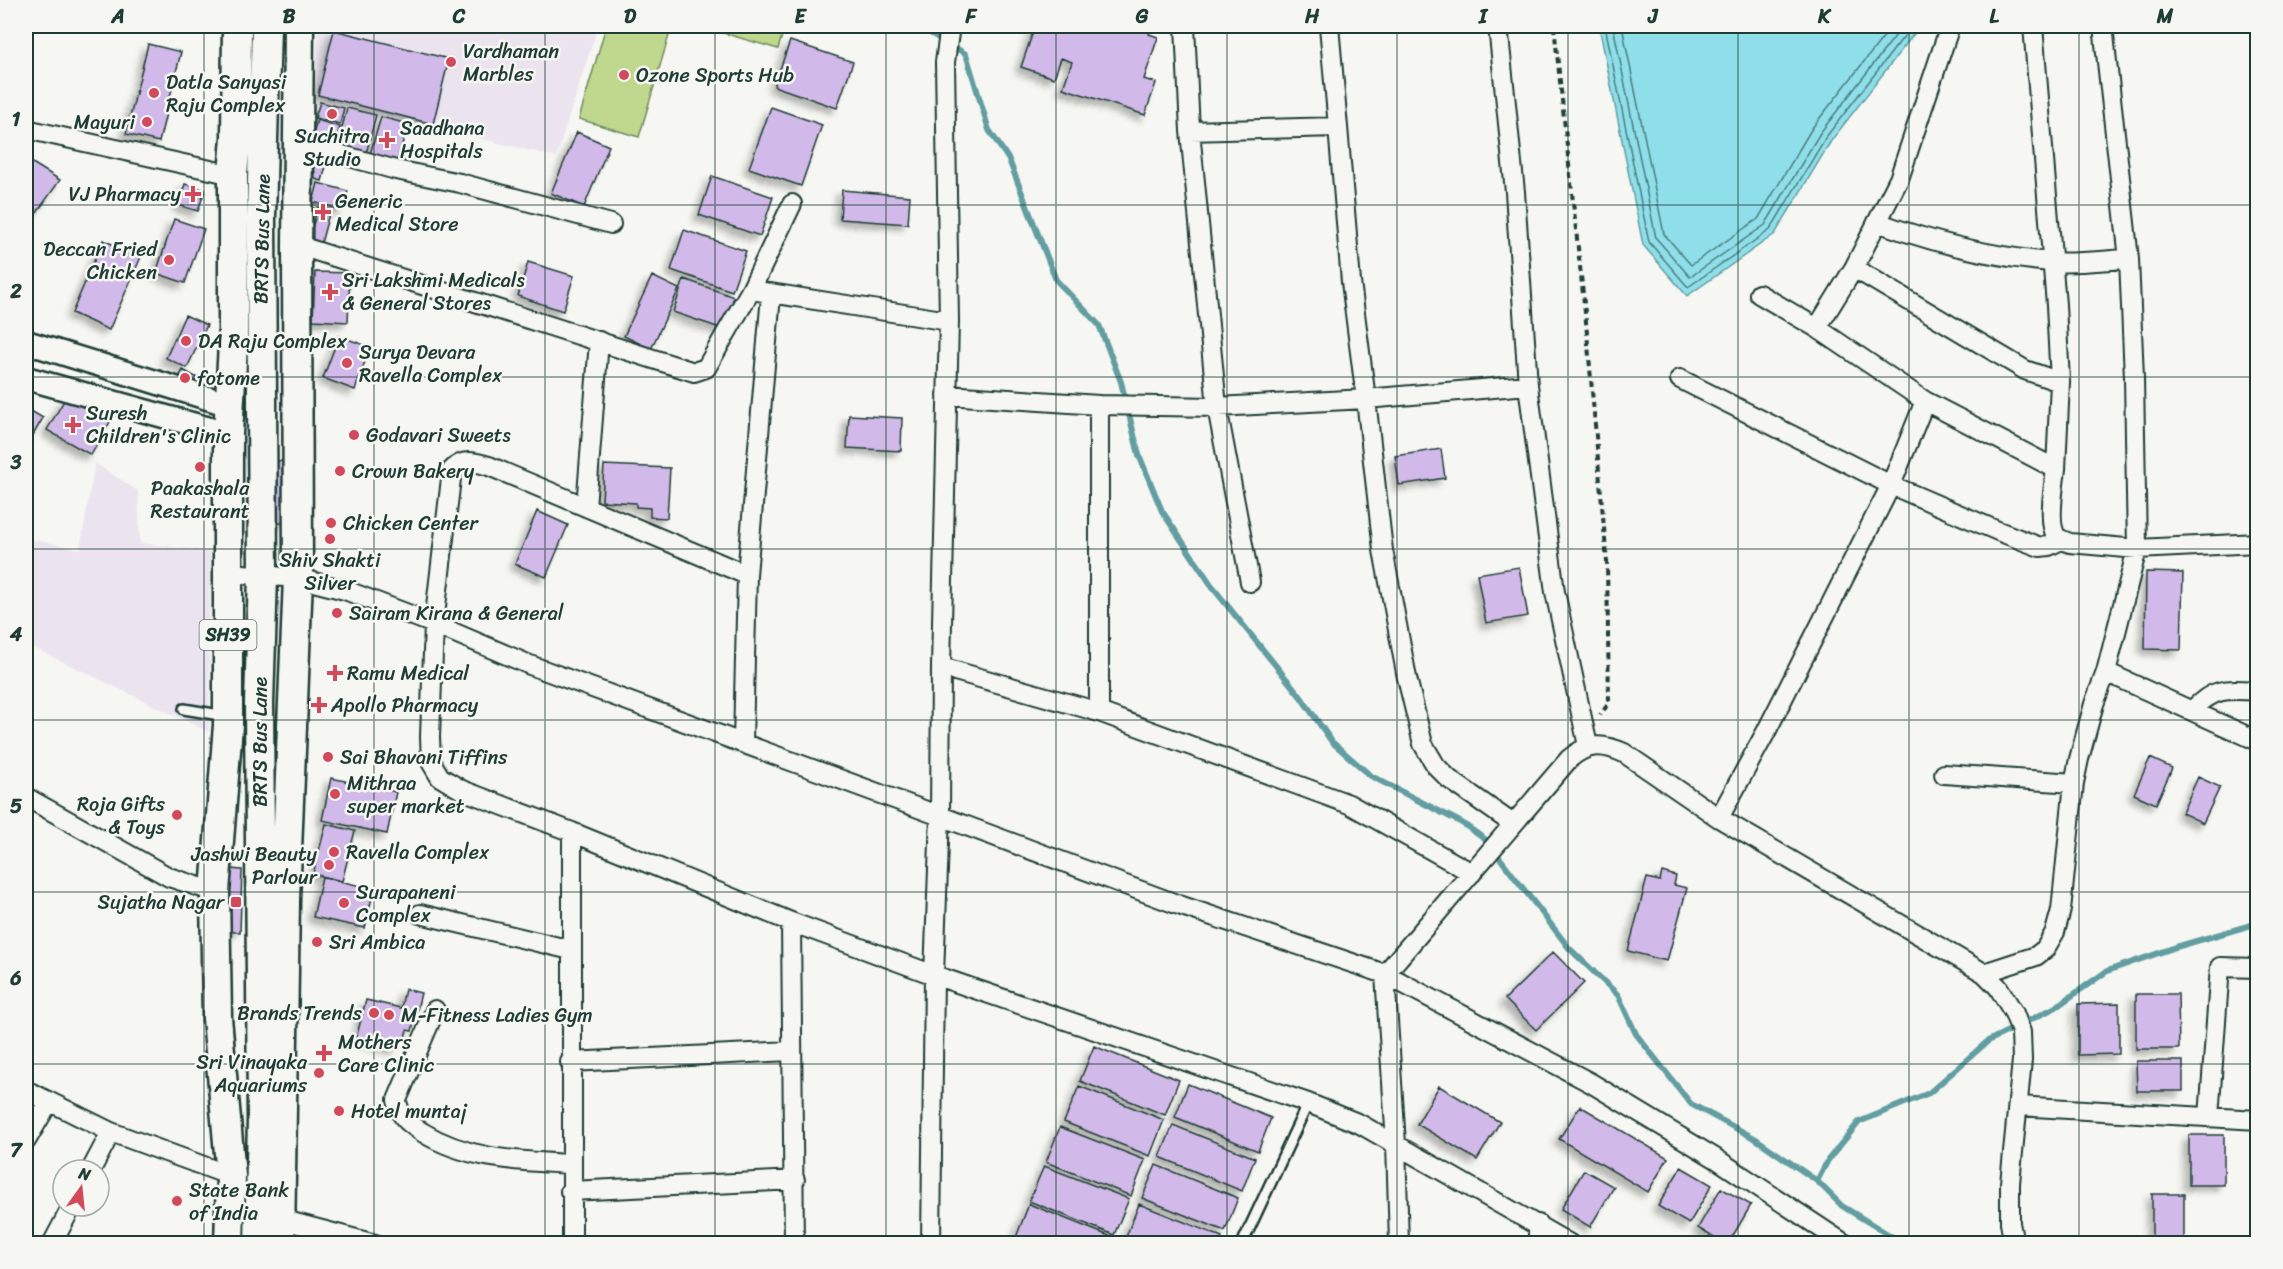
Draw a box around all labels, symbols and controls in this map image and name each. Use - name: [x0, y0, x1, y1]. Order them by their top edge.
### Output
- text: A: [110, 0, 125, 34]
- text: B: [283, 0, 296, 34]
- text: C: [452, 0, 466, 34]
- text: D: [624, 0, 637, 34]
- text: E: [794, 0, 807, 34]
- text: F: [965, 0, 978, 34]
- text: G: [1135, 0, 1149, 34]
- text: H: [1304, 0, 1320, 34]
- text: I: [1478, 0, 1489, 34]
- text: J: [1647, 0, 1659, 34]
- text: K: [1817, 0, 1832, 34]
- text: L: [1989, 0, 1999, 34]
- text: M: [2156, 0, 2174, 34]
- place label: Vardhaman Marbles: [463, 34, 559, 92]
- marker: Vardhaman Marbles: [444, 55, 458, 69]
- place label: Ozone Sports Hub: [636, 58, 794, 93]
- place label: Datla Sanyasi Raju Complex: [166, 65, 288, 123]
- marker: Ozone Sports Hub: [617, 68, 631, 82]
- marker: Datla Sanyasi Raju Complex: [147, 86, 161, 100]
- text: 1: [12, 102, 21, 137]
- place label: Mayuri: [74, 105, 135, 140]
- marker: Suchitra Studio: [325, 107, 339, 121]
- place label: Saadhana Hospitals: [400, 111, 485, 169]
- marker: Mayuri: [140, 115, 154, 129]
- place label: Suchitra Studio: [294, 119, 370, 177]
- marker: Saadhana Hospitals: [378, 131, 396, 149]
- street label: BRTS Bus Lane: [243, 173, 281, 304]
- place label: VJ Pharmacy: [69, 177, 182, 212]
- place label: Generic Medical Store: [335, 184, 459, 242]
- marker: VJ Pharmacy: [186, 187, 200, 201]
- marker: Generic Medical Store: [316, 205, 330, 219]
- place label: Deccan Fried Chicken: [43, 232, 158, 290]
- marker: Deccan Fried Chicken: [162, 253, 176, 267]
- place label: Sri Lakshmi Medicals & General Stores: [342, 263, 526, 321]
- text: 2: [9, 274, 22, 309]
- marker: Sri Lakshmi Medicals & General Stores: [323, 285, 337, 299]
- place label: DA Raju Complex: [198, 324, 348, 359]
- marker: DA Raju Complex: [179, 334, 193, 348]
- place label: Surya Devara Ravella Complex: [359, 335, 503, 393]
- marker: Surya Devara Ravella Complex: [340, 356, 354, 370]
- place label: fotome: [197, 361, 260, 396]
- marker: fotome: [178, 371, 192, 385]
- place label: Suresh Children's Clinic: [86, 396, 231, 454]
- marker: Suresh Children's Clinic: [64, 416, 82, 434]
- place label: Godavari Sweets: [366, 418, 511, 453]
- marker: Godavari Sweets: [347, 428, 361, 442]
- text: 3: [10, 445, 22, 480]
- place label: Crown Bakery: [352, 454, 475, 489]
- marker: Paakashala Restaurant: [193, 460, 207, 474]
- marker: Crown Bakery: [333, 464, 347, 478]
- place label: Paakashala Restaurant: [151, 471, 250, 529]
- place label: Chicken Center: [343, 506, 480, 541]
- marker: Chicken Center: [324, 516, 338, 530]
- marker: Shiv Shakti Silver: [323, 532, 337, 546]
- place label: Shiv Shakti Silver: [279, 543, 381, 601]
- place label: Sairam Kirana & General: [349, 596, 564, 631]
- marker: Sairam Kirana & General: [330, 606, 344, 620]
- text: 4: [9, 617, 23, 652]
- road number: SH39: [200, 620, 256, 650]
- place label: Ramu Medical: [347, 656, 470, 691]
- marker: Ramu Medical: [328, 666, 342, 680]
- street label: BRTS Bus Lane: [243, 677, 278, 807]
- place label: Apollo Pharmacy: [330, 688, 479, 723]
- marker: Apollo Pharmacy: [312, 698, 326, 712]
- place label: Sai Bhavani Tiffins: [340, 740, 508, 775]
- marker: Sai Bhavani Tiffins: [321, 750, 335, 764]
- place label: Mithraa super market: [346, 766, 465, 824]
- place label: Roja Gifts & Toys: [77, 787, 166, 845]
- marker: Mithraa super market: [328, 787, 342, 801]
- text: 5: [10, 789, 22, 824]
- marker: Roja Gifts & Toys: [170, 808, 184, 822]
- place label: Ravella Complex: [346, 835, 490, 870]
- place label: Jashwi Beauty Parlour: [190, 837, 318, 895]
- marker: Ravella Complex: [327, 845, 341, 859]
- marker: Jashwi Beauty Parlour: [322, 858, 336, 872]
- place label: Surapaneni Complex: [356, 875, 457, 933]
- place label: Sujatha Nagar: [97, 885, 226, 920]
- marker: Sujatha Nagar: [229, 895, 243, 909]
- marker: Surapaneni Complex: [337, 896, 351, 910]
- place label: Sri Ambica: [329, 925, 425, 960]
- marker: Sri Ambica: [310, 935, 324, 949]
- text: 6: [9, 961, 22, 996]
- place label: Brands Trends: [237, 996, 363, 1031]
- place label: M-Fitness Ladies Gym: [401, 998, 593, 1033]
- marker: Brands Trends: [367, 1006, 381, 1020]
- marker: M-Fitness Ladies Gym: [382, 1008, 396, 1022]
- place label: Mothers Care Clinic: [338, 1025, 434, 1083]
- marker: Mothers Care Clinic: [315, 1044, 333, 1062]
- place label: Sri Vinayaka Aquariums: [196, 1045, 308, 1103]
- marker: Sri Vinayaka Aquariums: [312, 1066, 326, 1080]
- place label: Hotel muntaj: [351, 1094, 468, 1129]
- marker: Hotel muntaj: [332, 1104, 346, 1118]
- text: 7: [10, 1133, 23, 1168]
- north arrow: [51, 1158, 111, 1218]
- text: N: [75, 1158, 95, 1190]
- place label: State Bank of India: [189, 1173, 289, 1231]
- marker: State Bank of India: [170, 1194, 184, 1208]

